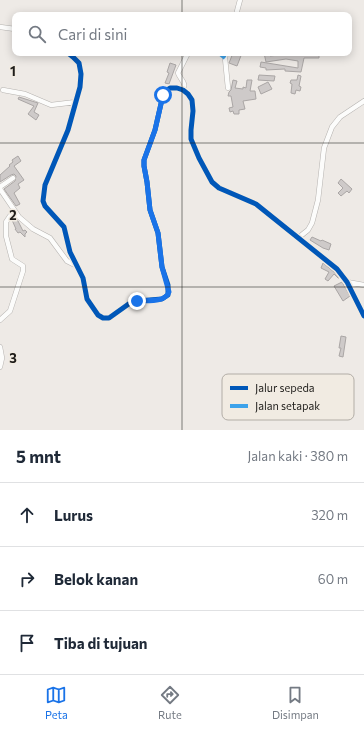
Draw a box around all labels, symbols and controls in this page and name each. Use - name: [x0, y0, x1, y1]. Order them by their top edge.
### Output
- search box: [12, 12, 352, 56]
- icon: search: [26, 23, 48, 45]
- text: Cari di sini: [58, 25, 127, 43]
- text: 1: [10, 63, 16, 79]
- route start: [154, 86, 172, 104]
- text: 2: [9, 207, 17, 223]
- route end: [128, 292, 146, 310]
- text: 3: [9, 350, 17, 366]
- legend: [222, 374, 354, 420]
- text: Jalur sepeda: [255, 381, 315, 395]
- text: Jalan setapak: [255, 399, 320, 413]
- text: 5 mnt: [16, 446, 61, 467]
- text: Jalan kaki · 380 m: [247, 448, 348, 464]
- icon: ahead: [16, 504, 38, 526]
- text: Lurus: [54, 506, 93, 524]
- text: 320 m: [311, 507, 348, 523]
- icon: right: [16, 568, 38, 590]
- text: Belok kanan: [54, 570, 138, 588]
- text: 60 m: [318, 571, 348, 587]
- icon: arrive: [16, 632, 38, 654]
- text: Tiba di tujuan: [54, 634, 148, 652]
- tab: Peta: [45, 684, 68, 721]
- tab: Rute: [158, 684, 182, 721]
- tab: Disimpan: [272, 684, 319, 721]

